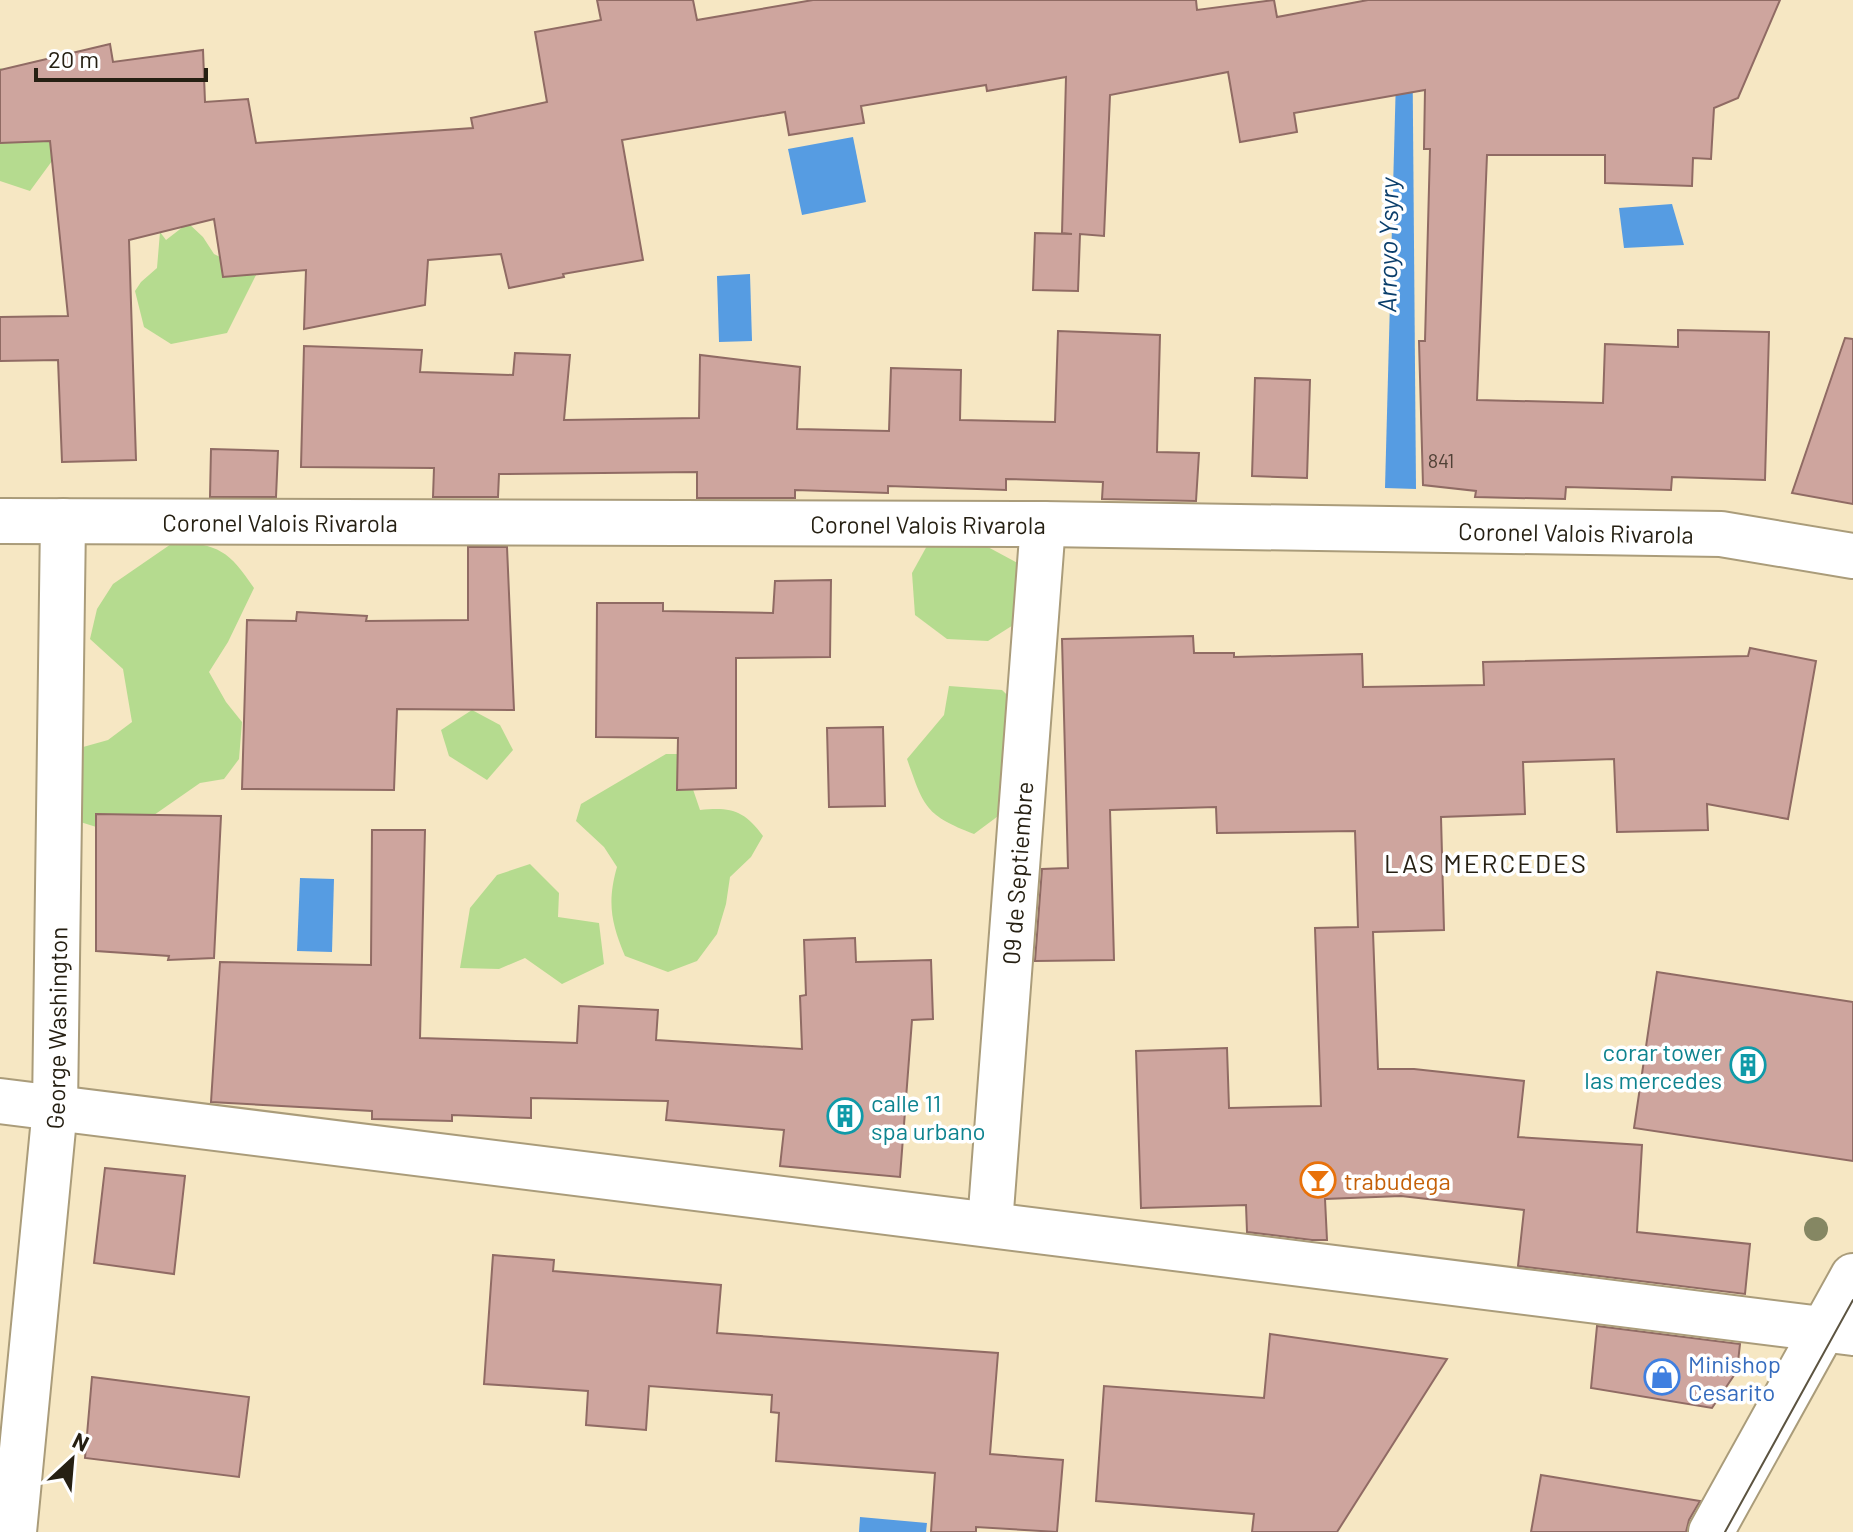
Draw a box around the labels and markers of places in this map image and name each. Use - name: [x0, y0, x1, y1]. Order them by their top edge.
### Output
- place label: corar tower las mercedes: [1584, 1037, 1722, 1094]
- building icon: corar tower las mercedes: [1729, 1046, 1767, 1084]
- place label: calle 11 spa urbano: [871, 1088, 986, 1145]
- building icon: calle 11 spa urbano: [826, 1097, 864, 1135]
- bar icon: trabudega: [1299, 1161, 1337, 1199]
- place label: trabudega: [1344, 1166, 1451, 1195]
- place label: Minishop Cesarito: [1688, 1349, 1781, 1406]
- shop icon: Minishop Cesarito: [1643, 1358, 1681, 1396]

